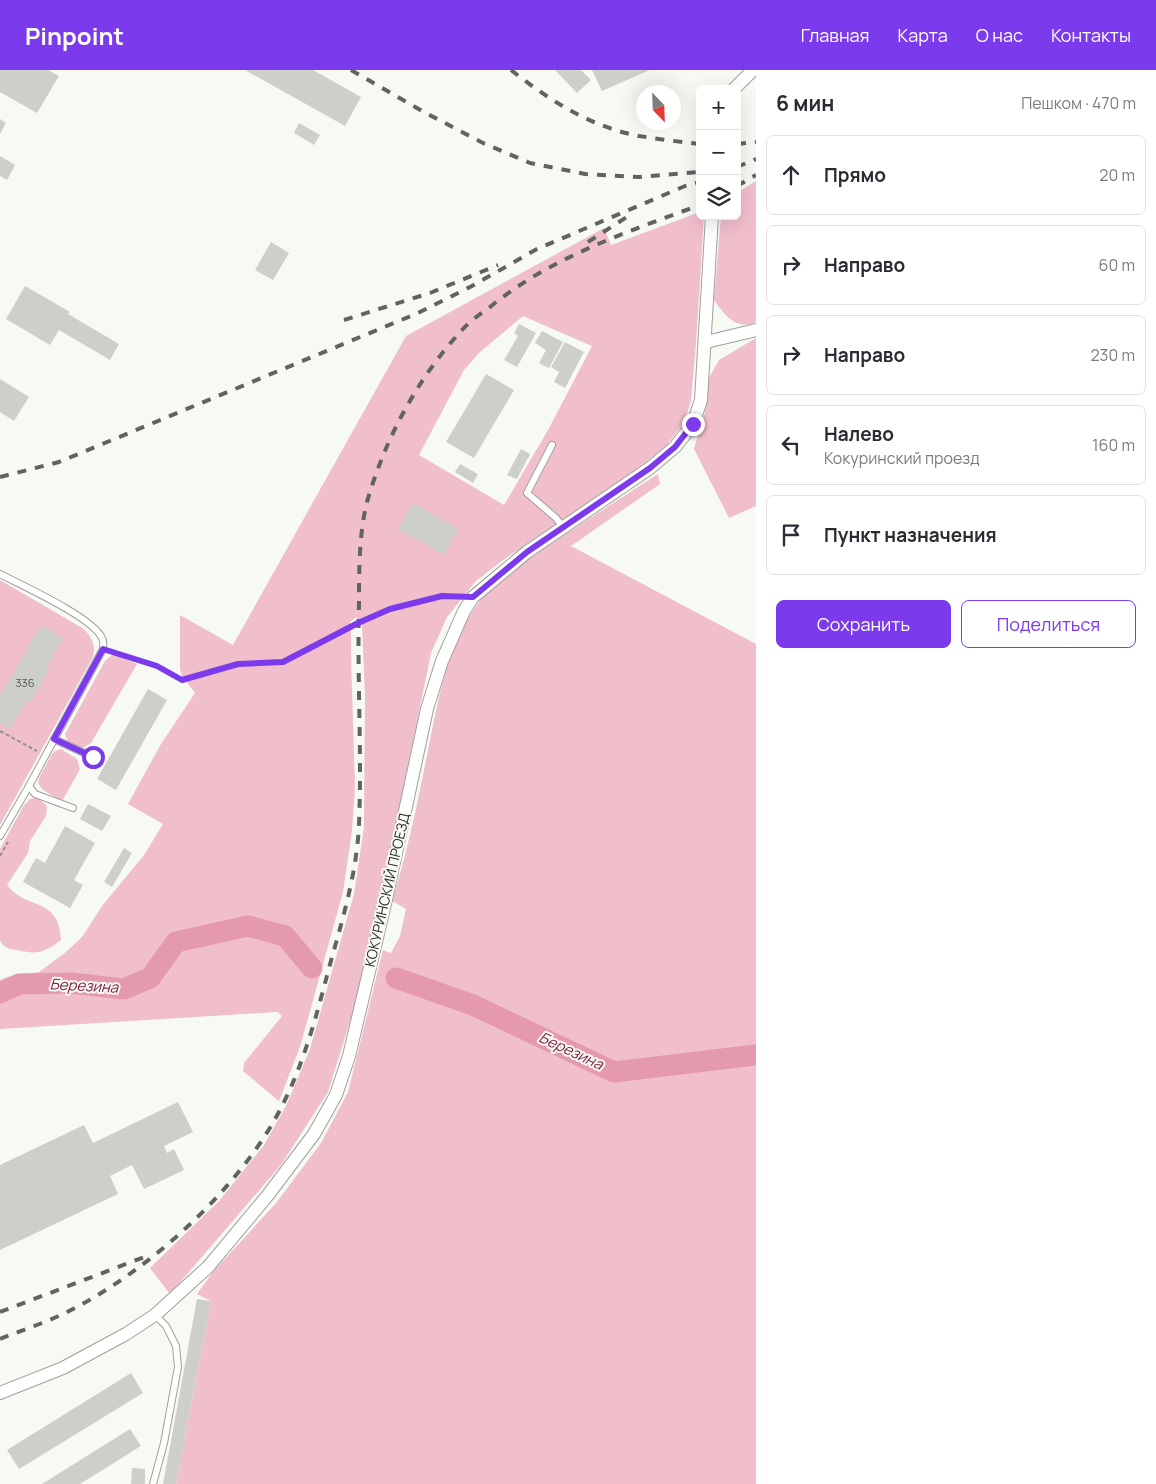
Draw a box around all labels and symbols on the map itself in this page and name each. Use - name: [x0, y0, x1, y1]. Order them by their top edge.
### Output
- north arrow: [636, 85, 681, 130]
- route end: [682, 413, 705, 436]
- house number: 336: [16, 675, 35, 690]
- route start: [82, 746, 105, 769]
- street label: КОКУРИНСКИЙ ПРОЕЗД: [360, 811, 413, 969]
- water label: Березина: [49, 973, 119, 998]
- water label: Березина: [536, 1027, 607, 1075]

